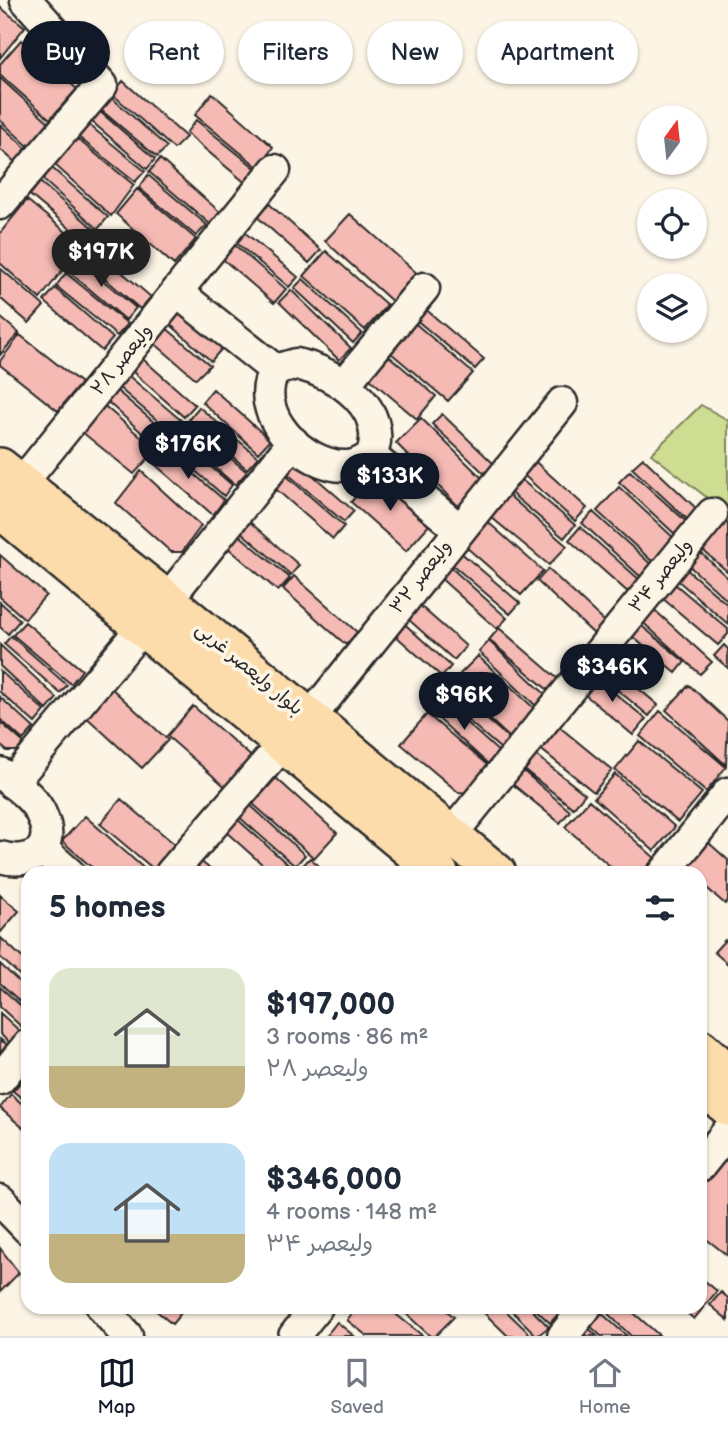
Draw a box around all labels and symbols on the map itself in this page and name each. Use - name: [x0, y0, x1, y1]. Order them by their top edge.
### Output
- north arrow: [637, 105, 707, 175]
- pin: $197K: [52, 230, 150, 289]
- street label: ولیعصر ۲۸: [86, 320, 158, 400]
- pin: $176K: [139, 421, 237, 481]
- pin: $133K: [341, 454, 439, 513]
- street label: ولیعصر ۳۴: [624, 534, 698, 618]
- street label: ولیعصر ۳۲: [385, 536, 457, 618]
- street label: بلوار ولیعصر غربی: [191, 617, 307, 721]
- pin: $346K: [563, 644, 661, 704]
- pin: $96K: [423, 672, 505, 732]

